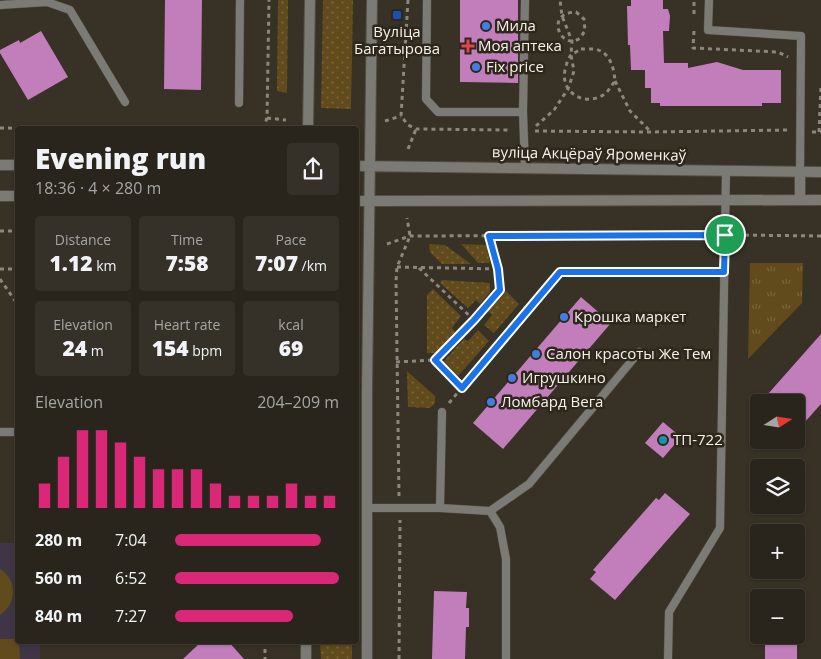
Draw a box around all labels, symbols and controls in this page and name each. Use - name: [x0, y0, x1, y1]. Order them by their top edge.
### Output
- marker: Вуліца Багатырова: [391, 9, 403, 21]
- place label: Мила: [496, 15, 536, 35]
- marker: Мила: [480, 20, 492, 32]
- place label: Вуліца Багатырова: [354, 21, 440, 58]
- place label: Моя аптека: [478, 35, 562, 55]
- marker: Моя аптека: [462, 40, 474, 52]
- place label: Fix price: [486, 56, 544, 76]
- marker: Fix price: [470, 61, 482, 73]
- text: Evening run: [35, 139, 206, 177]
- street label: вуліца Акцёраў Яроменкаў: [492, 141, 687, 165]
- button: share: [287, 143, 339, 195]
- text: 18:36 · 4 × 280 m: [35, 177, 161, 199]
- pin: [704, 214, 746, 256]
- icon: arrive: [711, 221, 739, 249]
- text: Distance: [55, 230, 111, 249]
- text: Time: [171, 230, 203, 249]
- text: Pace: [276, 230, 306, 249]
- text: 1.12: [50, 249, 93, 277]
- text: 7:58: [166, 249, 208, 277]
- text: 7:07: [255, 249, 298, 277]
- text: km: [93, 256, 116, 275]
- text: /km: [298, 256, 327, 275]
- place label: Крошка маркет: [574, 306, 686, 326]
- marker: Крошка маркет: [558, 311, 570, 323]
- text: Elevation: [53, 315, 113, 334]
- text: Heart rate: [154, 315, 220, 334]
- text: kcal: [278, 315, 304, 334]
- text: 24: [62, 334, 87, 362]
- text: 154: [152, 334, 189, 362]
- text: 69: [279, 334, 303, 362]
- text: m: [87, 341, 104, 360]
- text: bpm: [189, 341, 222, 360]
- place label: Салон красоты Же Тем: [546, 343, 711, 363]
- marker: Салон красоты Же Тем: [530, 348, 542, 360]
- place label: Игрушкино: [522, 367, 606, 387]
- marker: Игрушкино: [506, 372, 518, 384]
- text: Elevation: [35, 391, 103, 413]
- text: 204–209 m: [257, 391, 339, 413]
- place label: Ломбард Вега: [501, 391, 603, 411]
- north arrow: [750, 394, 805, 449]
- map controls: [750, 394, 805, 644]
- marker: Ломбард Вега: [485, 396, 497, 408]
- place label: ТП-722: [673, 429, 723, 449]
- marker: ТП-722: [657, 434, 669, 446]
- button: layers: [750, 459, 805, 514]
- button: +: [750, 524, 805, 579]
- text: 280 m: [35, 529, 82, 551]
- text: 7:04: [115, 529, 147, 551]
- text: 560 m: [35, 567, 82, 589]
- text: 6:52: [115, 567, 147, 589]
- button: −: [750, 589, 805, 644]
- text: 840 m: [35, 605, 82, 627]
- text: 7:27: [115, 605, 147, 627]

